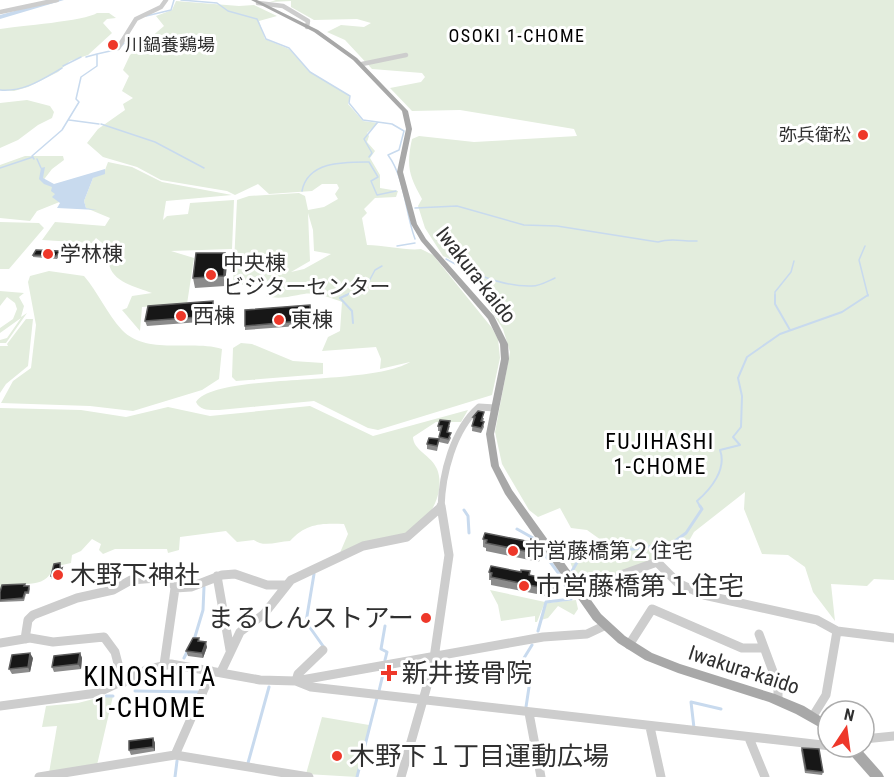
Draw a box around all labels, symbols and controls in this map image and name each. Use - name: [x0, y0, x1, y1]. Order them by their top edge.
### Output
- district label: OSOKI 1-CHOME: [448, 25, 586, 46]
- place label: 川鍋養鶏場: [125, 34, 215, 55]
- marker: 川鍋養鶏場: [106, 38, 120, 52]
- place label: 弥兵衛松: [779, 124, 851, 145]
- marker: 弥兵衛松: [856, 128, 870, 142]
- street label: Iwakura-kaido: [431, 222, 521, 328]
- place label: 学林棟: [60, 242, 123, 266]
- marker: 学林棟: [41, 247, 55, 261]
- place label: 中央棟 ビジターセンター: [223, 251, 391, 299]
- marker: 中央棟 ビジターセンター: [204, 268, 218, 282]
- place label: 西棟: [193, 304, 235, 328]
- place label: 東棟: [291, 308, 333, 332]
- marker: 西棟: [174, 309, 188, 323]
- marker: 東棟: [272, 313, 286, 327]
- district label: FUJIHASHI 1-CHOME: [605, 429, 715, 479]
- place label: 市営藤橋第２住宅: [525, 539, 693, 563]
- marker: 市営藤橋第２住宅: [506, 544, 520, 558]
- place label: 木野下神社: [70, 560, 200, 590]
- marker: 木野下神社: [51, 568, 65, 582]
- place label: 市営藤橋第１住宅: [536, 571, 744, 601]
- marker: 市営藤橋第１住宅: [517, 579, 531, 593]
- place label: まるしんストアー: [208, 603, 414, 633]
- marker: まるしんストアー: [419, 611, 433, 625]
- street label: Iwakura-kaido: [686, 641, 802, 699]
- place label: 新井接骨院: [402, 658, 532, 688]
- district label: KINOSHITA 1-CHOME: [83, 661, 217, 724]
- marker: 新井接骨院: [380, 664, 398, 682]
- north arrow: [816, 699, 876, 759]
- text: N: [842, 705, 856, 725]
- place label: 木野下１丁目運動広場: [349, 741, 609, 771]
- marker: 木野下１丁目運動広場: [330, 749, 344, 763]

